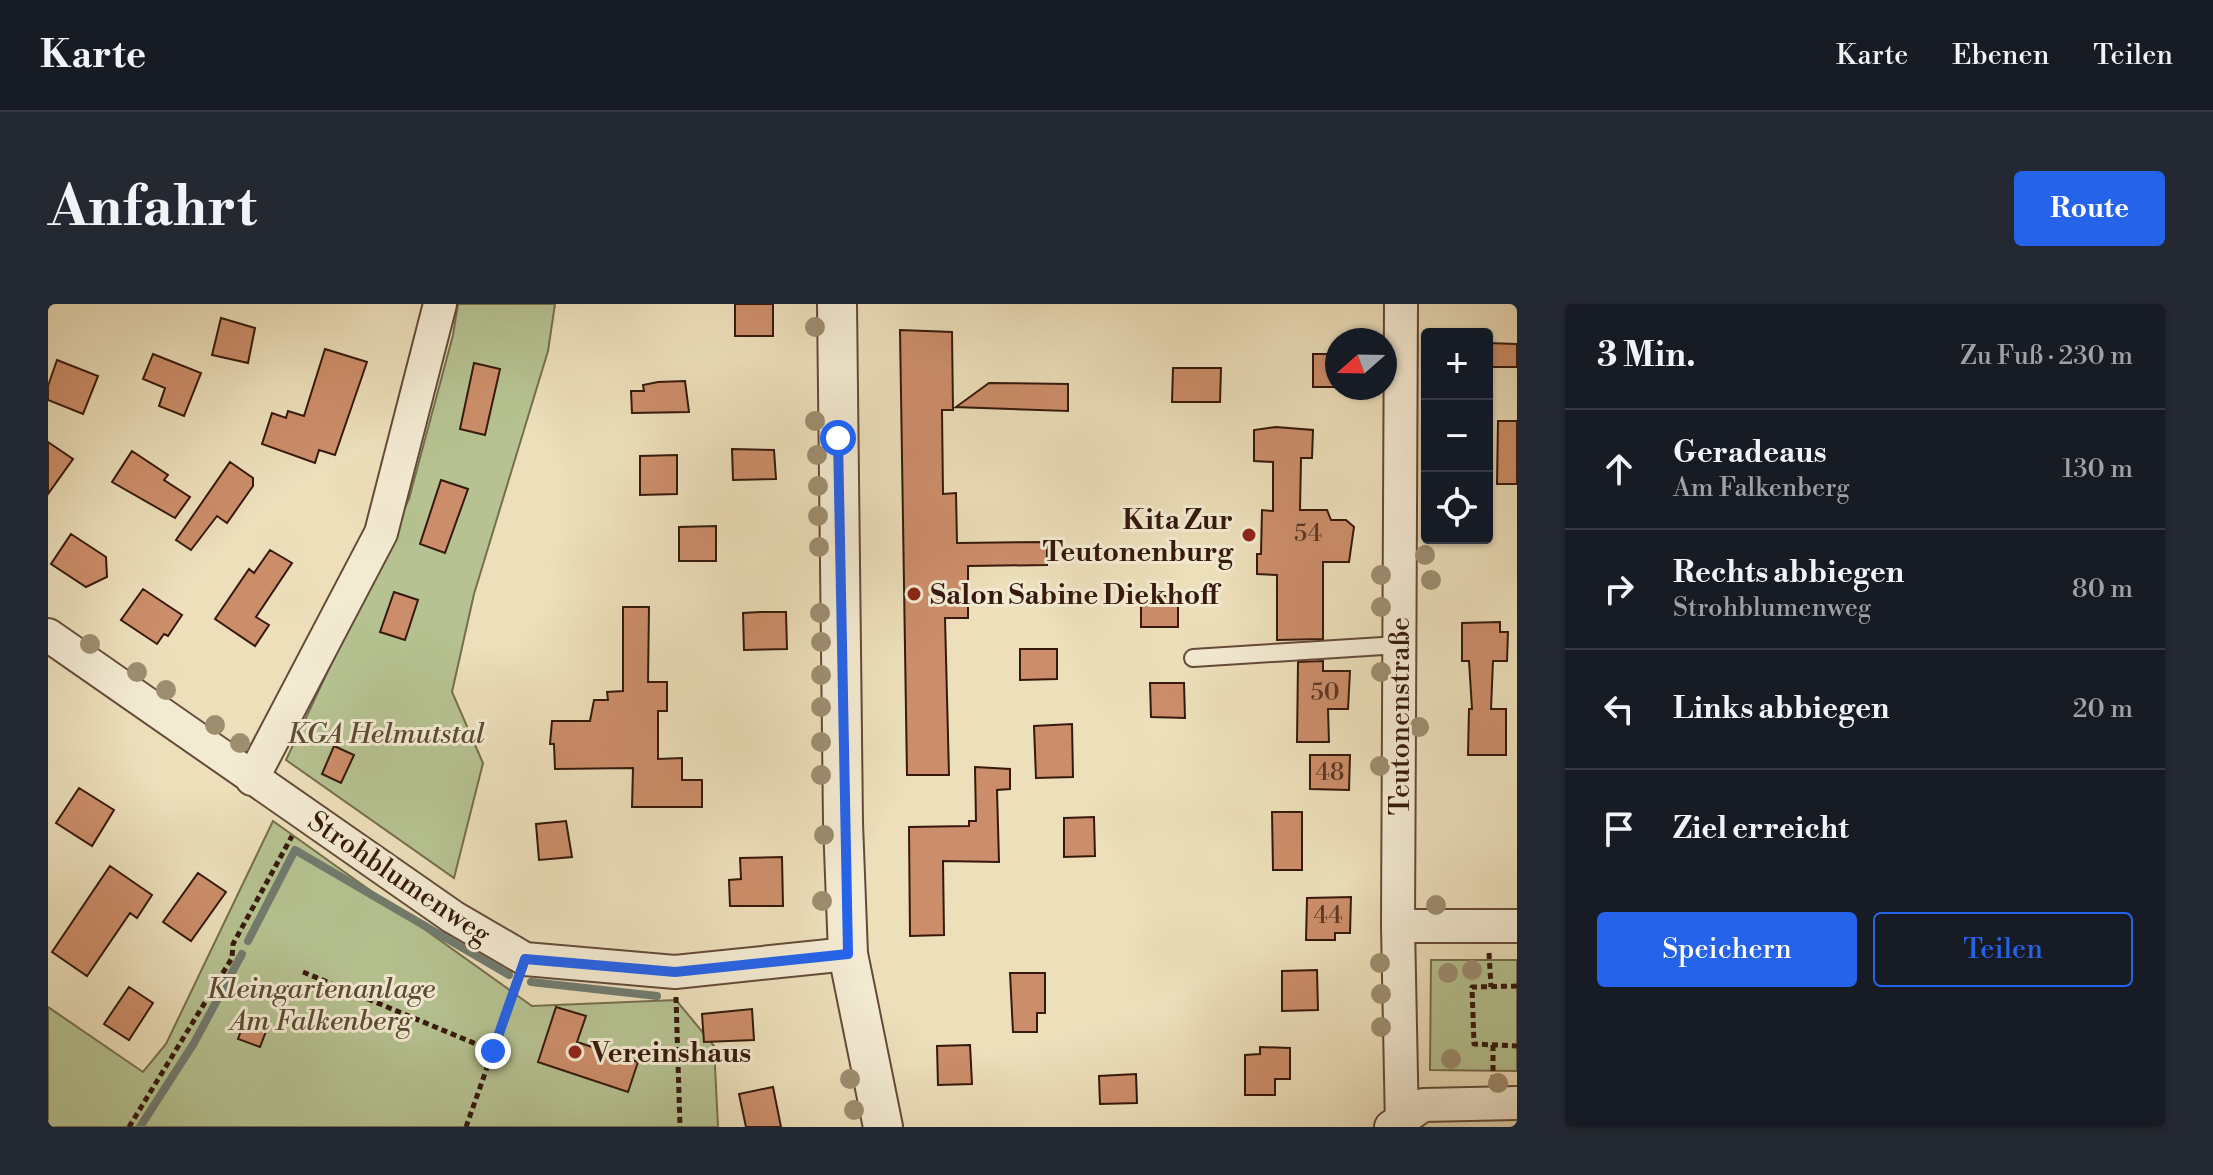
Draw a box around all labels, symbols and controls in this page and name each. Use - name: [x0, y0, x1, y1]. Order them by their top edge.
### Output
- text: Karte: [40, 32, 146, 79]
- text: Karte: [1836, 38, 1908, 73]
- text: Ebenen: [1952, 38, 2049, 73]
- text: Teilen: [2093, 38, 2173, 73]
- button: Route: [2014, 171, 2165, 246]
- text: Anfahrt: [48, 173, 257, 243]
- north arrow: [1325, 328, 1397, 400]
- map controls: [1421, 328, 1493, 544]
- button: +: [1421, 328, 1493, 400]
- text: 3 Min.: [1597, 335, 1695, 377]
- text: Zu Fuß · 230 m: [1960, 340, 2133, 372]
- button: −: [1421, 400, 1493, 472]
- route start: [820, 420, 856, 456]
- text: Geradeaus: [1673, 434, 1827, 472]
- icon: ahead: [1597, 447, 1641, 491]
- text: 130 m: [2062, 453, 2133, 485]
- button: locate: [1421, 472, 1493, 544]
- text: Am Falkenberg: [1673, 472, 1850, 504]
- place label: Kita Zur Teutonenburg: [1043, 503, 1234, 570]
- house number: 54: [1294, 519, 1322, 549]
- marker: Kita Zur Teutonenburg: [1240, 526, 1258, 544]
- text: Rechts abbiegen: [1673, 554, 1904, 592]
- icon: right: [1597, 567, 1641, 611]
- text: 80 m: [2072, 573, 2133, 605]
- place label: Salon Sabine Diekhoff: [930, 578, 1222, 613]
- marker: Salon Sabine Diekhoff: [905, 585, 923, 603]
- text: Strohblumenweg: [1673, 592, 1871, 624]
- street label: Teutonenstraße: [1383, 617, 1418, 815]
- house number: 50: [1310, 678, 1340, 708]
- icon: left: [1597, 687, 1641, 731]
- text: Links abbiegen: [1673, 690, 1889, 728]
- text: 20 m: [2073, 693, 2133, 725]
- park label: KGA Helmutstal: [287, 717, 485, 752]
- house number: 48: [1316, 758, 1345, 788]
- street label: Strohblumenweg: [301, 804, 498, 953]
- icon: arrive: [1597, 807, 1641, 851]
- text: Ziel erreicht: [1673, 810, 1849, 848]
- house number: 44: [1313, 901, 1343, 931]
- button: Speichern: [1597, 912, 1857, 987]
- button: Teilen: [1873, 912, 2133, 987]
- park label: Kleingartenanlage Am Falkenberg: [207, 972, 435, 1039]
- route end: [475, 1033, 511, 1069]
- place label: Vereinshaus: [590, 1036, 751, 1071]
- marker: Vereinshaus: [566, 1043, 584, 1061]

